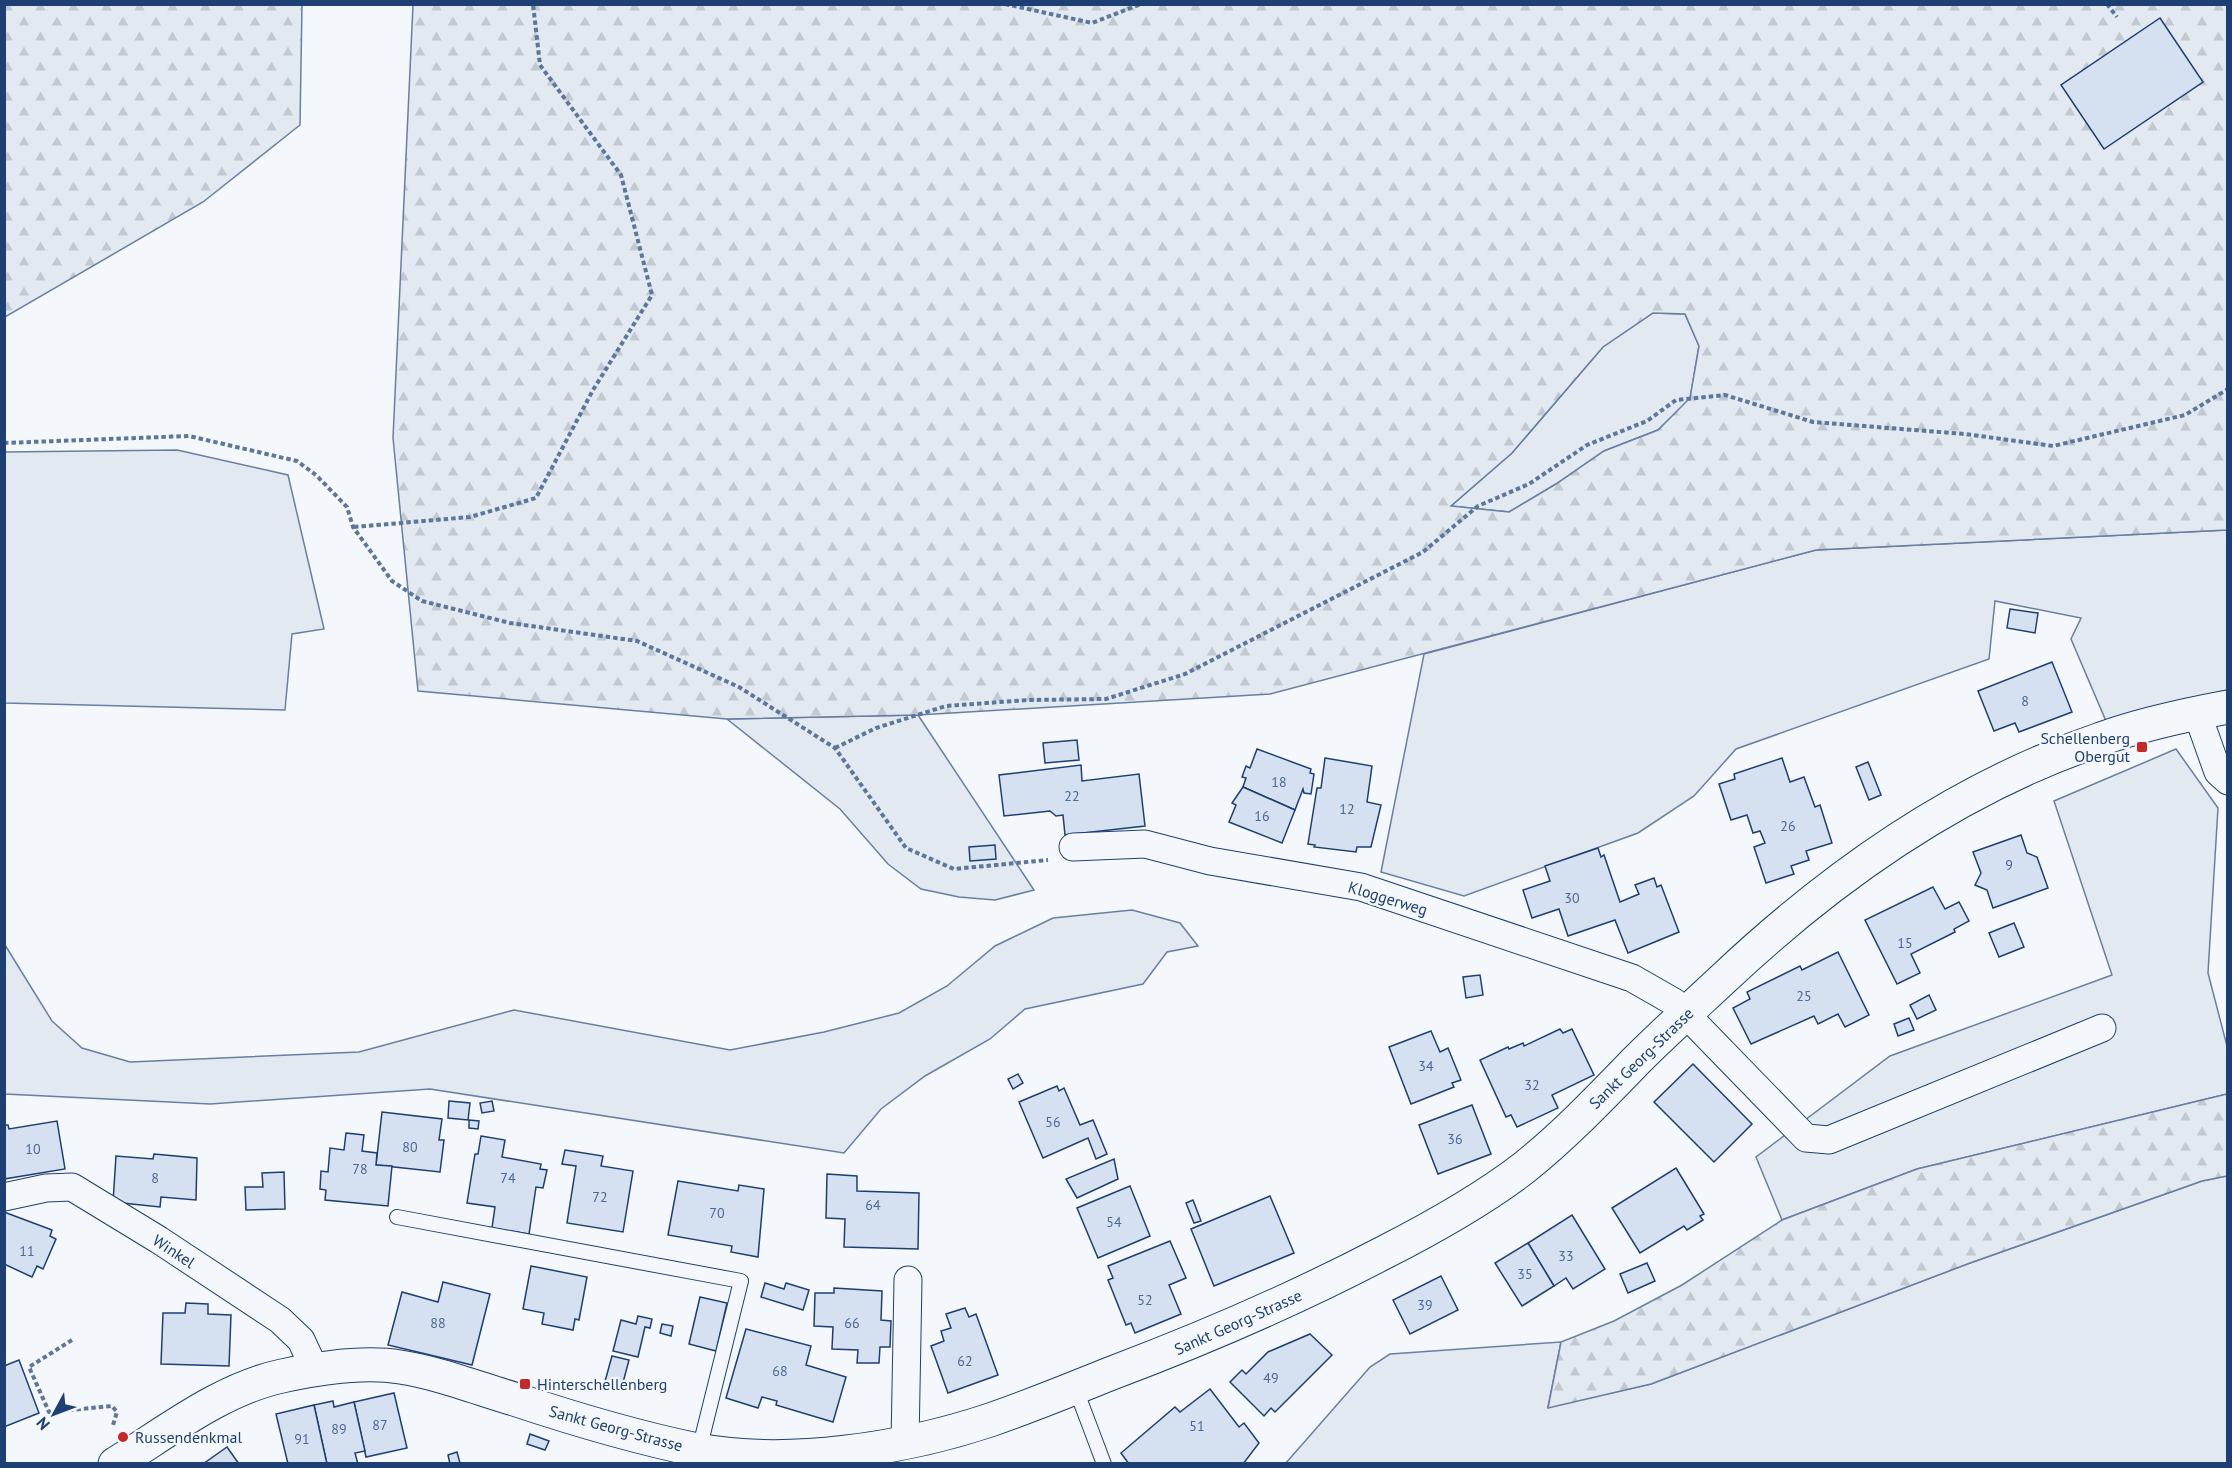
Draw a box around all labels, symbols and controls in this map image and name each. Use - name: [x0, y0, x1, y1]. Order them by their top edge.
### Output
- house number: 8: [2021, 692, 2029, 710]
- place label: Schellenberg Obergut: [2040, 728, 2131, 766]
- marker: Schellenberg Obergut: [2135, 740, 2149, 754]
- house number: 18: [1271, 773, 1287, 791]
- house number: 22: [1064, 787, 1080, 805]
- house number: 12: [1339, 800, 1355, 818]
- house number: 16: [1254, 807, 1270, 825]
- house number: 26: [1780, 817, 1796, 835]
- house number: 9: [2005, 856, 2013, 874]
- street label: Kloggerweg: [1346, 876, 1430, 920]
- house number: 30: [1564, 889, 1580, 907]
- house number: 15: [1897, 934, 1913, 952]
- house number: 25: [1796, 987, 1812, 1005]
- street label: Sankt Georg-Strasse: [1585, 1003, 1697, 1113]
- house number: 34: [1418, 1057, 1434, 1075]
- house number: 32: [1524, 1076, 1540, 1094]
- house number: 56: [1045, 1113, 1061, 1131]
- house number: 36: [1447, 1130, 1463, 1148]
- house number: 80: [402, 1138, 418, 1156]
- house number: 10: [25, 1140, 41, 1158]
- house number: 78: [352, 1160, 368, 1178]
- house number: 8: [151, 1169, 159, 1187]
- house number: 74: [500, 1169, 516, 1187]
- house number: 72: [592, 1188, 608, 1206]
- house number: 64: [865, 1196, 881, 1214]
- house number: 70: [709, 1204, 725, 1222]
- house number: 54: [1106, 1213, 1122, 1231]
- street label: Winkel: [149, 1230, 199, 1272]
- house number: 11: [19, 1242, 35, 1260]
- house number: 33: [1558, 1247, 1574, 1265]
- house number: 35: [1517, 1265, 1533, 1283]
- street label: Sankt Georg-Strasse: [1171, 1285, 1305, 1359]
- house number: 52: [1137, 1291, 1153, 1309]
- house number: 39: [1417, 1296, 1433, 1314]
- house number: 88: [430, 1314, 446, 1332]
- house number: 66: [844, 1314, 860, 1332]
- house number: 62: [957, 1352, 973, 1370]
- house number: 68: [772, 1362, 788, 1380]
- house number: 49: [1263, 1369, 1279, 1387]
- place label: Hinterschellenberg: [537, 1374, 667, 1394]
- marker: Hinterschellenberg: [518, 1377, 532, 1391]
- north arrow: [24, 1384, 84, 1444]
- street label: Sankt Georg-Strasse: [547, 1401, 685, 1455]
- text: N: [32, 1413, 54, 1434]
- house number: 87: [372, 1416, 388, 1434]
- house number: 51: [1189, 1417, 1205, 1435]
- house number: 89: [331, 1420, 347, 1438]
- place label: Russendenkmal: [135, 1427, 242, 1447]
- marker: Russendenkmal: [116, 1430, 130, 1444]
- house number: 91: [294, 1430, 310, 1448]

